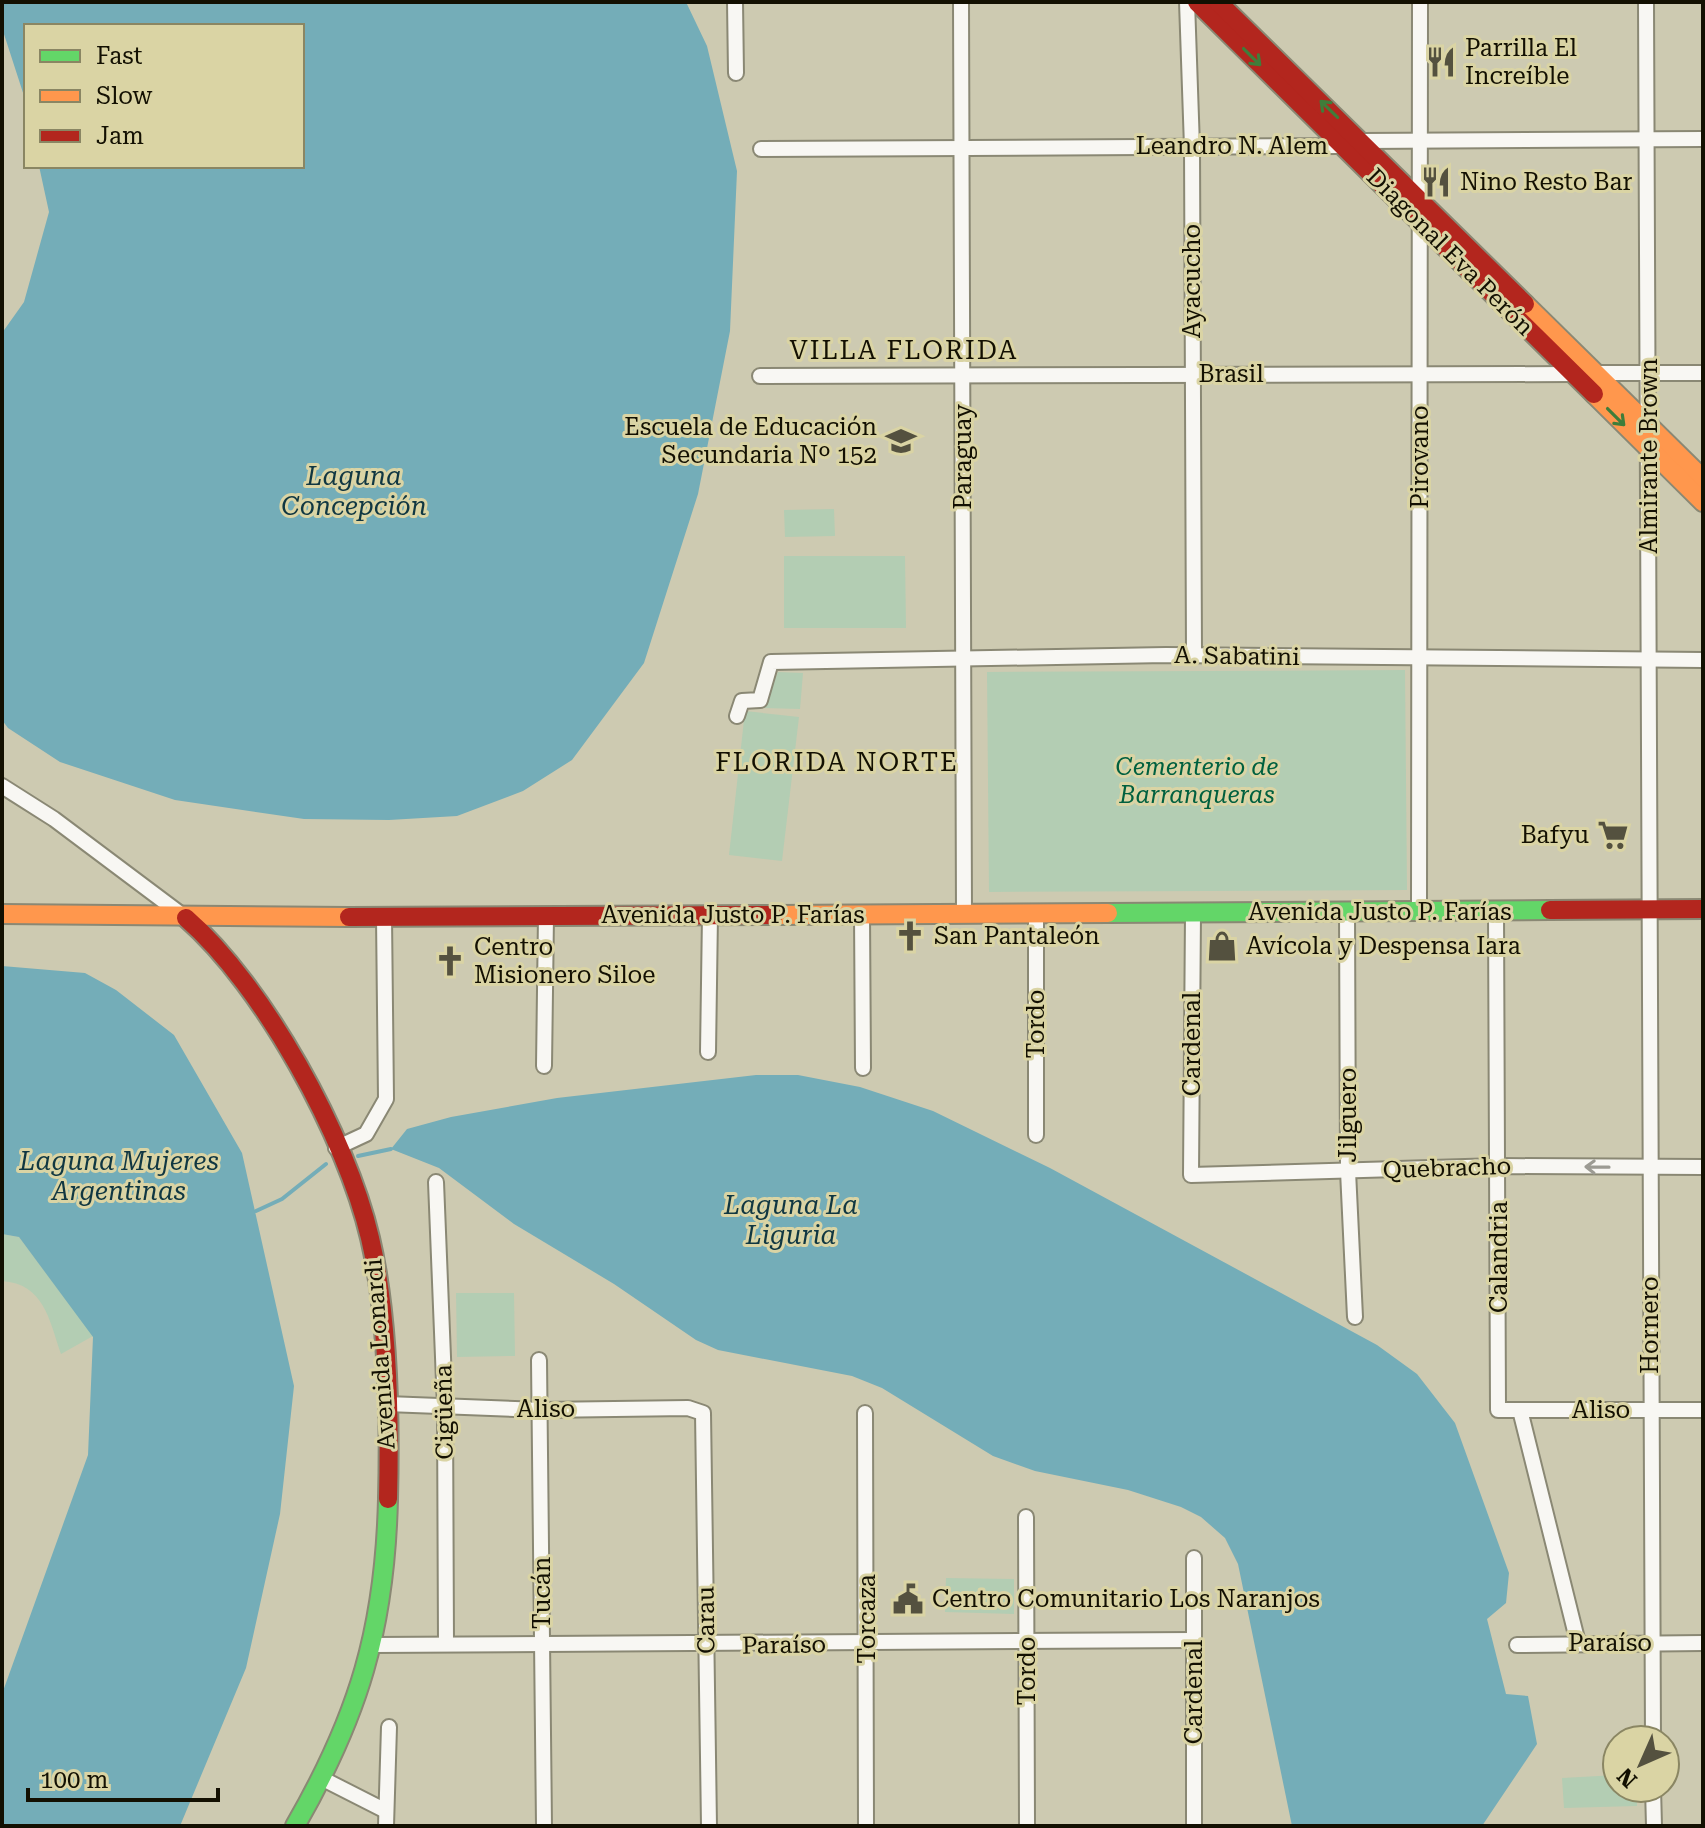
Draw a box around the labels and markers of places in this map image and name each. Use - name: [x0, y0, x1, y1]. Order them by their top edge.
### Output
- place label: Parrilla El Increíble: [1465, 34, 1577, 90]
- restaurant icon: Parrilla El Increíble: [1424, 45, 1458, 79]
- restaurant icon: Nino Resto Bar: [1419, 165, 1453, 199]
- place label: Nino Resto Bar: [1460, 168, 1633, 196]
- place label: Escuela de Educación Secundaria Nº 152: [624, 413, 877, 469]
- school or university icon: Escuela de Educación Secundaria Nº 152: [884, 424, 918, 458]
- supermarket icon: Bafyu: [1596, 818, 1630, 852]
- place label: Bafyu: [1521, 821, 1589, 849]
- church icon: San Pantaleón: [893, 919, 927, 953]
- place label: San Pantaleón: [934, 922, 1100, 950]
- shop icon: Avícola y Despensa Iara: [1205, 929, 1239, 963]
- place label: Avícola y Despensa Iara: [1246, 932, 1521, 960]
- place label: Centro Misionero Siloe: [474, 933, 655, 989]
- church icon: Centro Misionero Siloe: [433, 944, 467, 978]
- public building icon: Centro Comunitario Los Naranjos: [891, 1582, 925, 1616]
- place label: Centro Comunitario Los Naranjos: [932, 1585, 1320, 1613]

